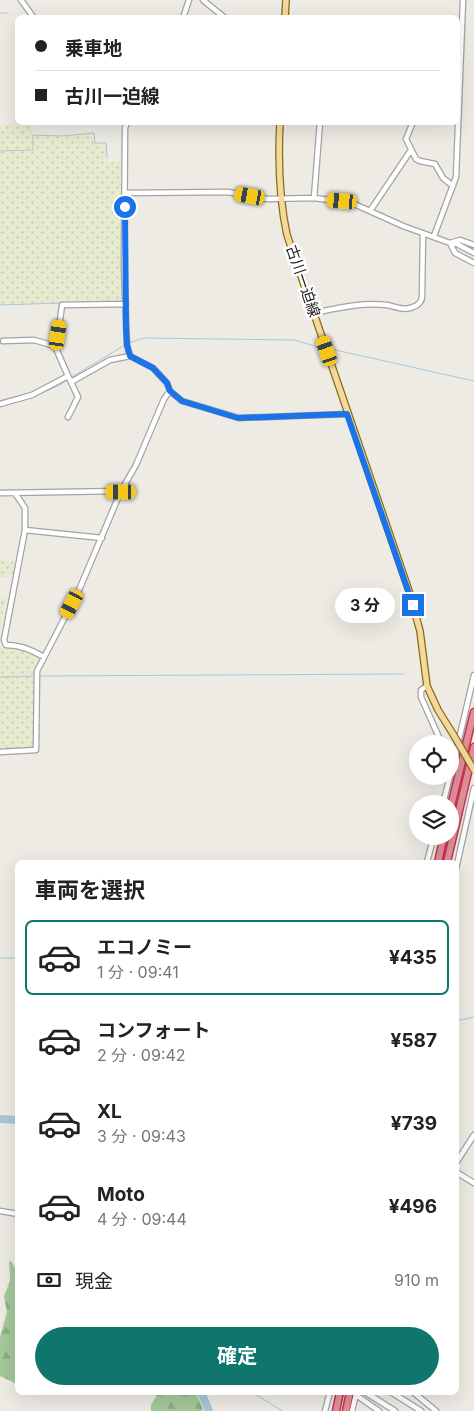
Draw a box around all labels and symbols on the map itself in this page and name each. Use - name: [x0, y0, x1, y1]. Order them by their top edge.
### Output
- car: [233, 186, 266, 206]
- car: [326, 192, 357, 210]
- route start: [114, 196, 136, 218]
- street label: 古川一迫線: [282, 242, 325, 319]
- car: [48, 319, 67, 351]
- car: [315, 334, 338, 368]
- car: [106, 485, 136, 500]
- car: [58, 587, 85, 621]
- callout: 3 分: [336, 588, 396, 622]
- route end: [402, 594, 424, 616]

